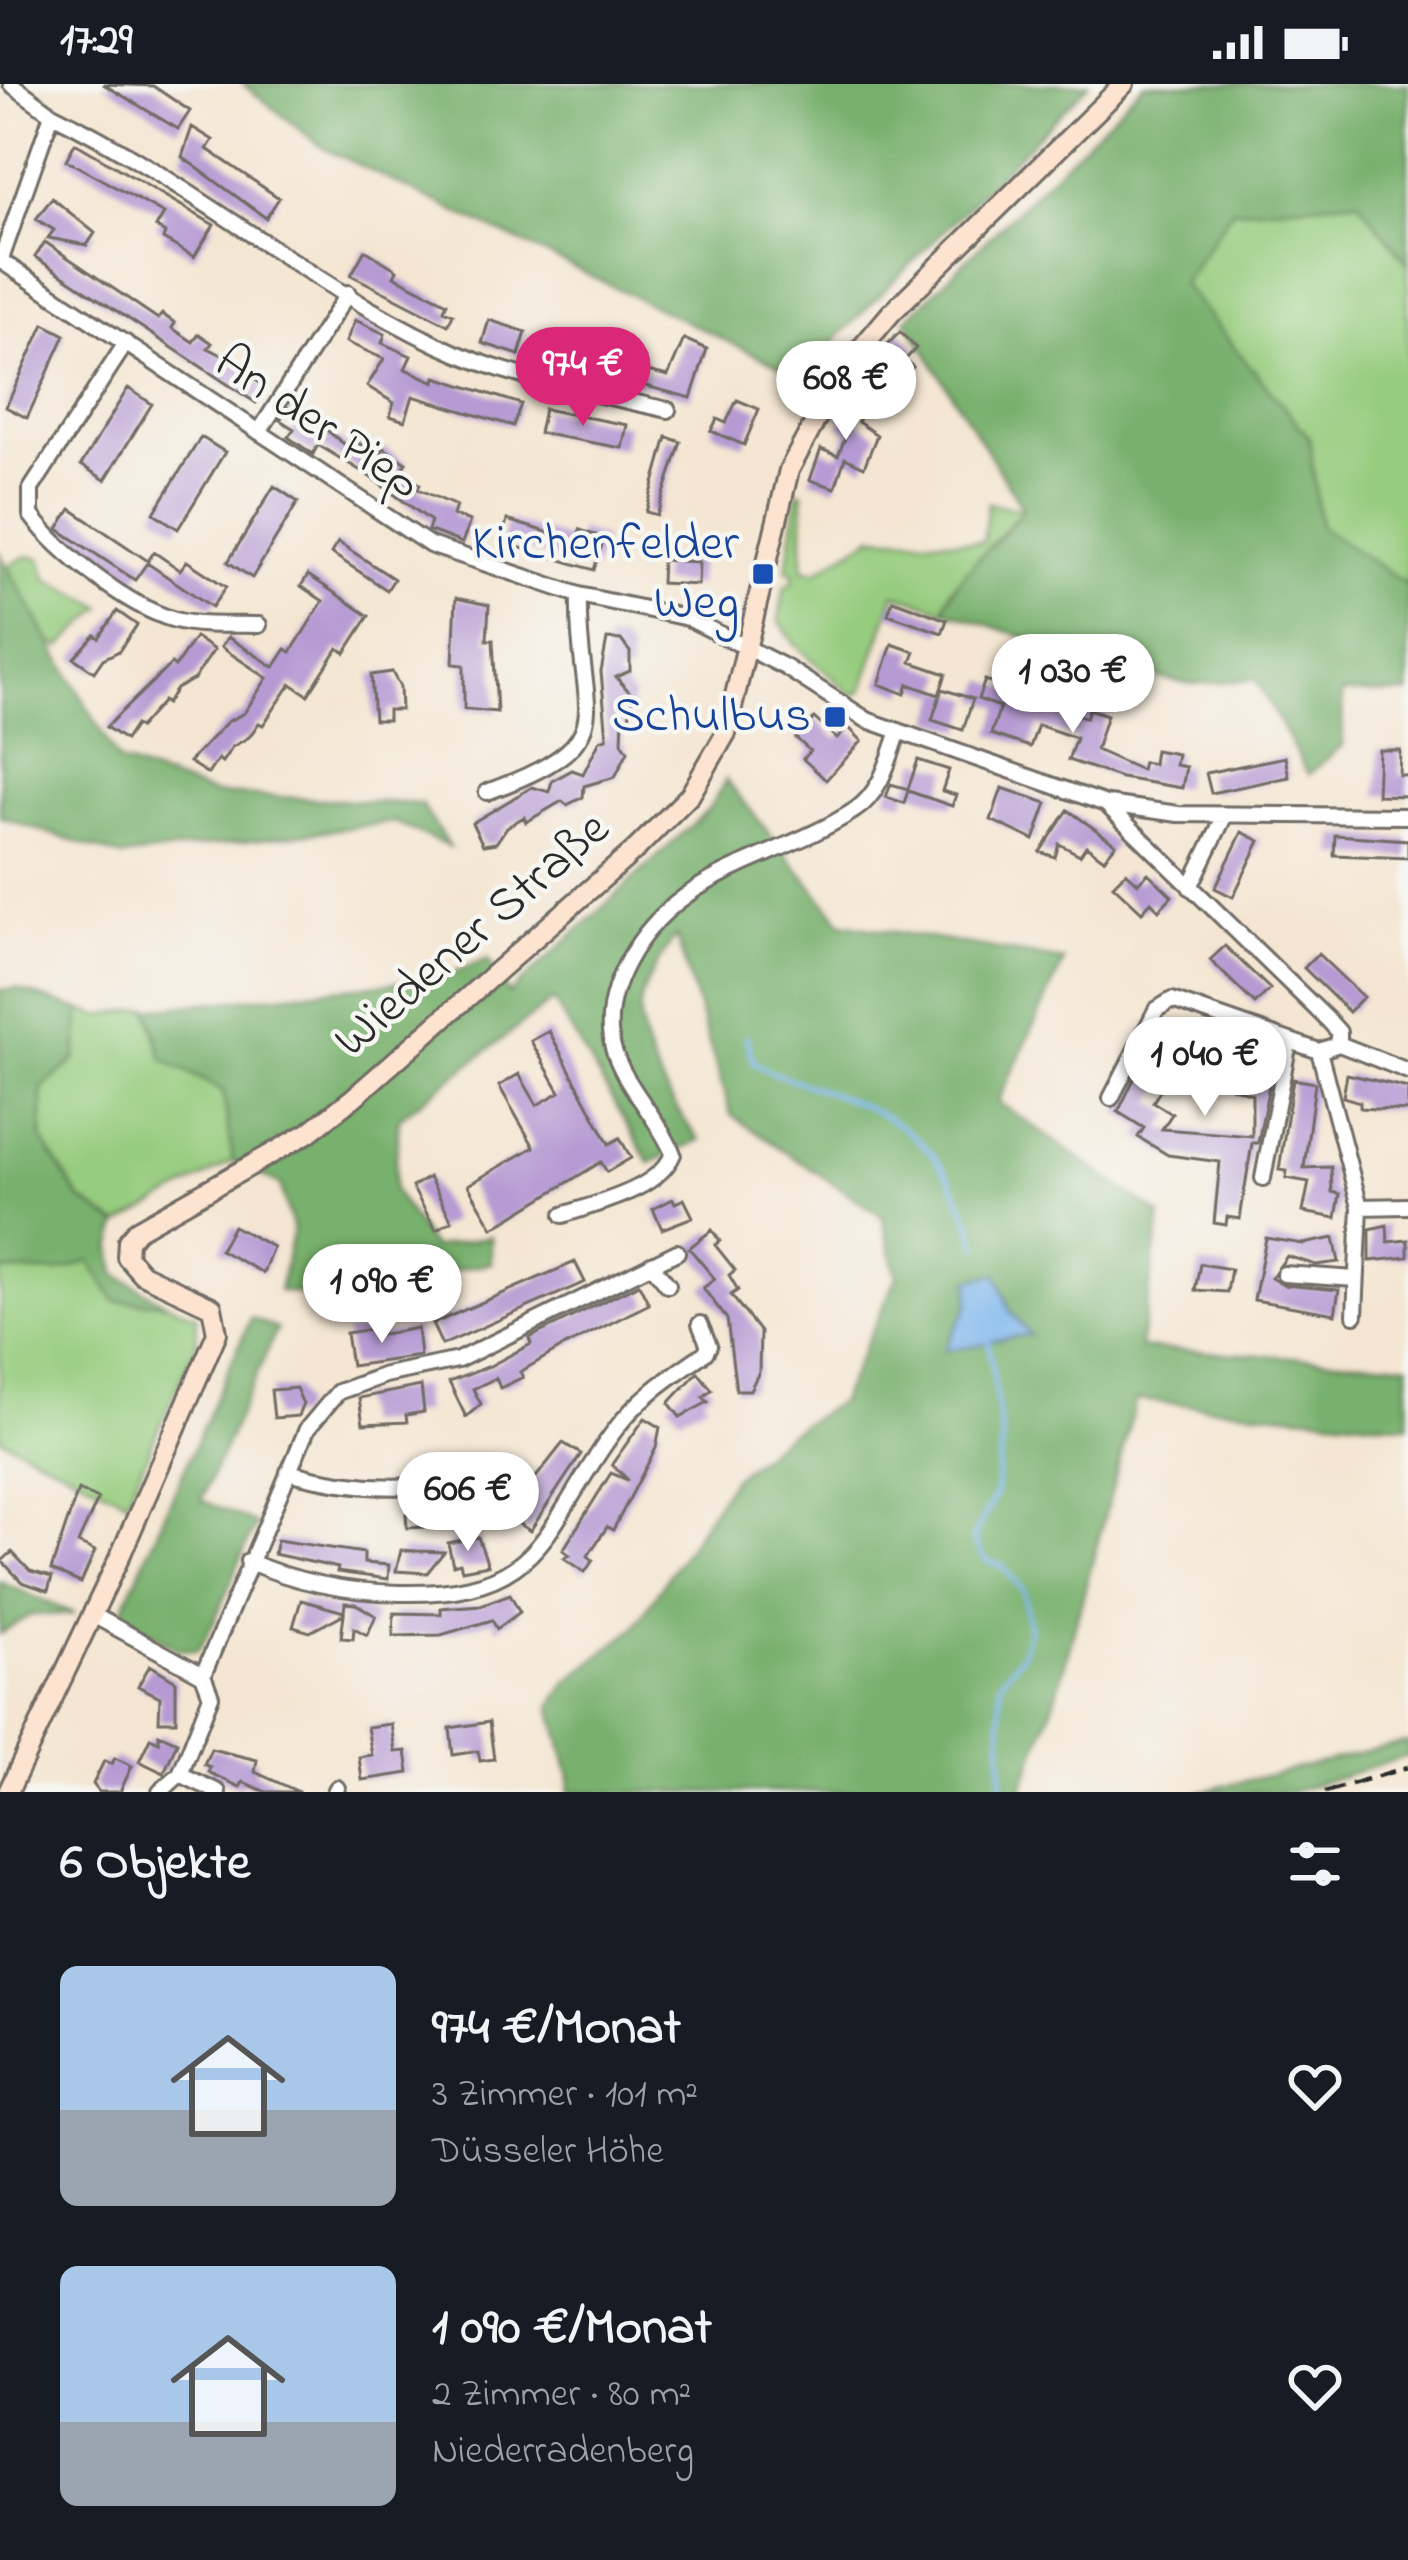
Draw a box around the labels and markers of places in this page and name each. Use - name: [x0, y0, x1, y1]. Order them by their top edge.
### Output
- pin: 974 €: [499, 327, 667, 429]
- pin: 608 €: [762, 341, 930, 443]
- place label: Kirchenfelder Weg: [472, 508, 739, 642]
- marker: Kirchenfelder Weg: [750, 561, 776, 587]
- pin: 1 030 €: [962, 634, 1184, 736]
- place label: Schulbus: [612, 680, 811, 755]
- marker: Schulbus: [822, 704, 848, 730]
- pin: 1 040 €: [1094, 1017, 1316, 1119]
- pin: 1 090 €: [271, 1244, 493, 1346]
- pin: 606 €: [384, 1452, 552, 1554]

